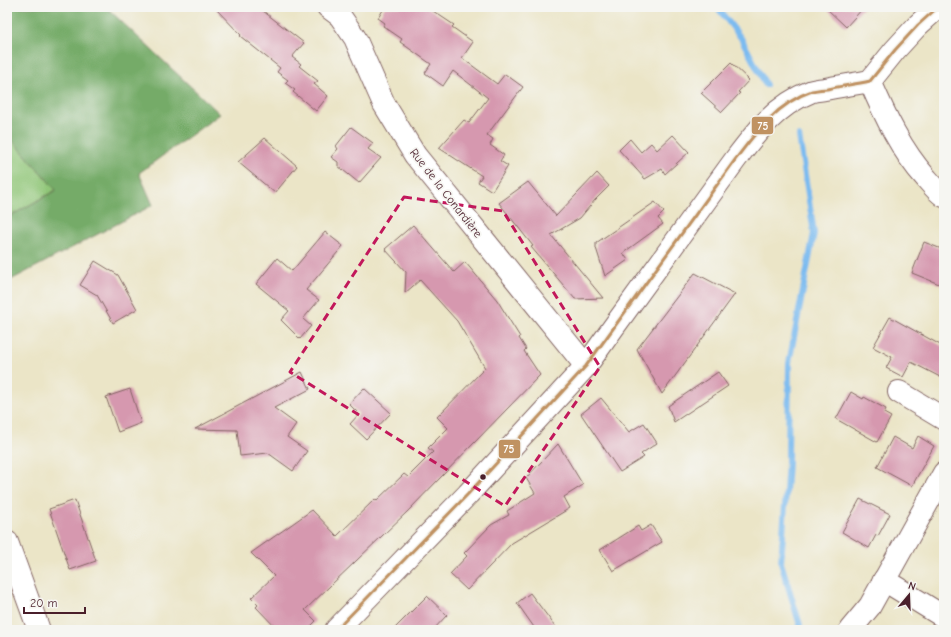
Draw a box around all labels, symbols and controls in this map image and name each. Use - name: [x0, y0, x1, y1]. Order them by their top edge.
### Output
- line badge: 75: [751, 116, 774, 135]
- text: 75: [758, 120, 769, 133]
- street label: Rue de la Conardière: [407, 146, 485, 240]
- line badge: 75: [498, 439, 521, 459]
- text: 75: [504, 443, 515, 456]
- unlabelled marker: [478, 472, 488, 482]
- north arrow: [889, 575, 929, 615]
- text: N: [907, 579, 918, 593]
- scale bar: [24, 589, 85, 615]
- text: 20 m: [30, 596, 58, 610]

